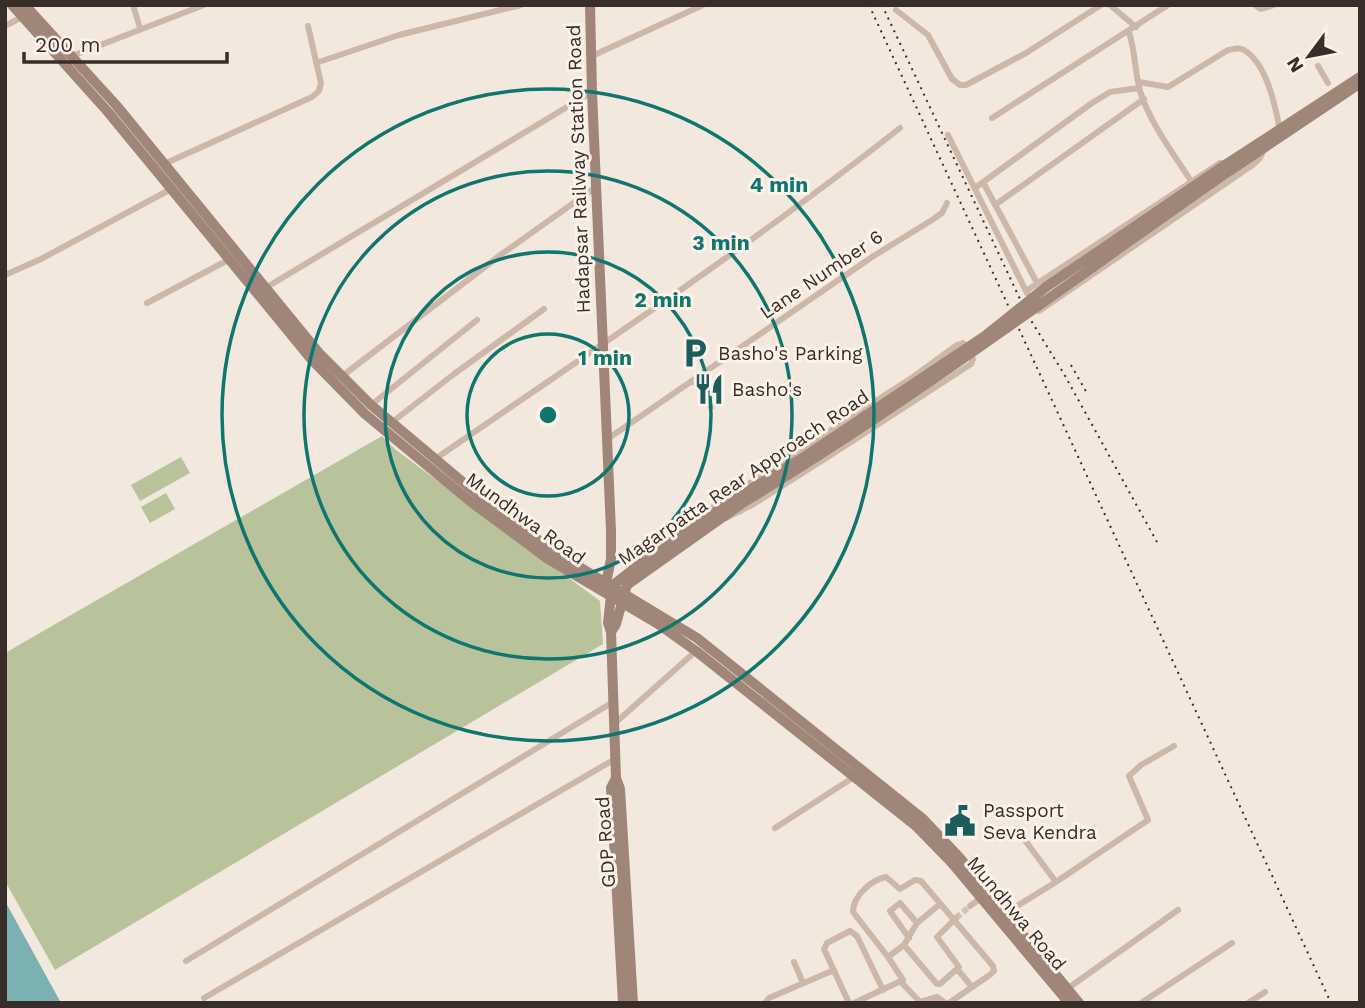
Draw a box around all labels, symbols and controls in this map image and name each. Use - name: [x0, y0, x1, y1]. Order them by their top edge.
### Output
- scale bar: [24, 21, 228, 65]
- north arrow: [1274, 21, 1344, 91]
- street label: Hadapsar Railway Station Road: [562, 24, 595, 314]
- text: 200 m: [35, 32, 101, 57]
- text: N: [1282, 53, 1308, 77]
- text: 4 min: [750, 172, 808, 197]
- street label: Lane Number 6: [756, 225, 887, 324]
- text: 3 min: [692, 230, 750, 255]
- text: 2 min: [634, 287, 692, 312]
- parking icon: Basho's Parking: [678, 336, 712, 370]
- place label: Basho's Parking: [718, 342, 863, 365]
- text: 1 min: [578, 345, 632, 370]
- restaurant icon: Basho's: [692, 372, 726, 406]
- place label: Basho's: [732, 378, 802, 401]
- street label: Magarpatta Rear Approach Road: [614, 385, 873, 570]
- centre of rings: [536, 403, 560, 427]
- street label: Mundhwa Road: [462, 467, 590, 569]
- street label: GDP Road: [591, 796, 620, 888]
- place label: Passport Seva Kendra: [983, 799, 1097, 844]
- public building icon: Passport Seva Kendra: [943, 804, 977, 838]
- street label: Mundhwa Road: [962, 852, 1071, 975]

